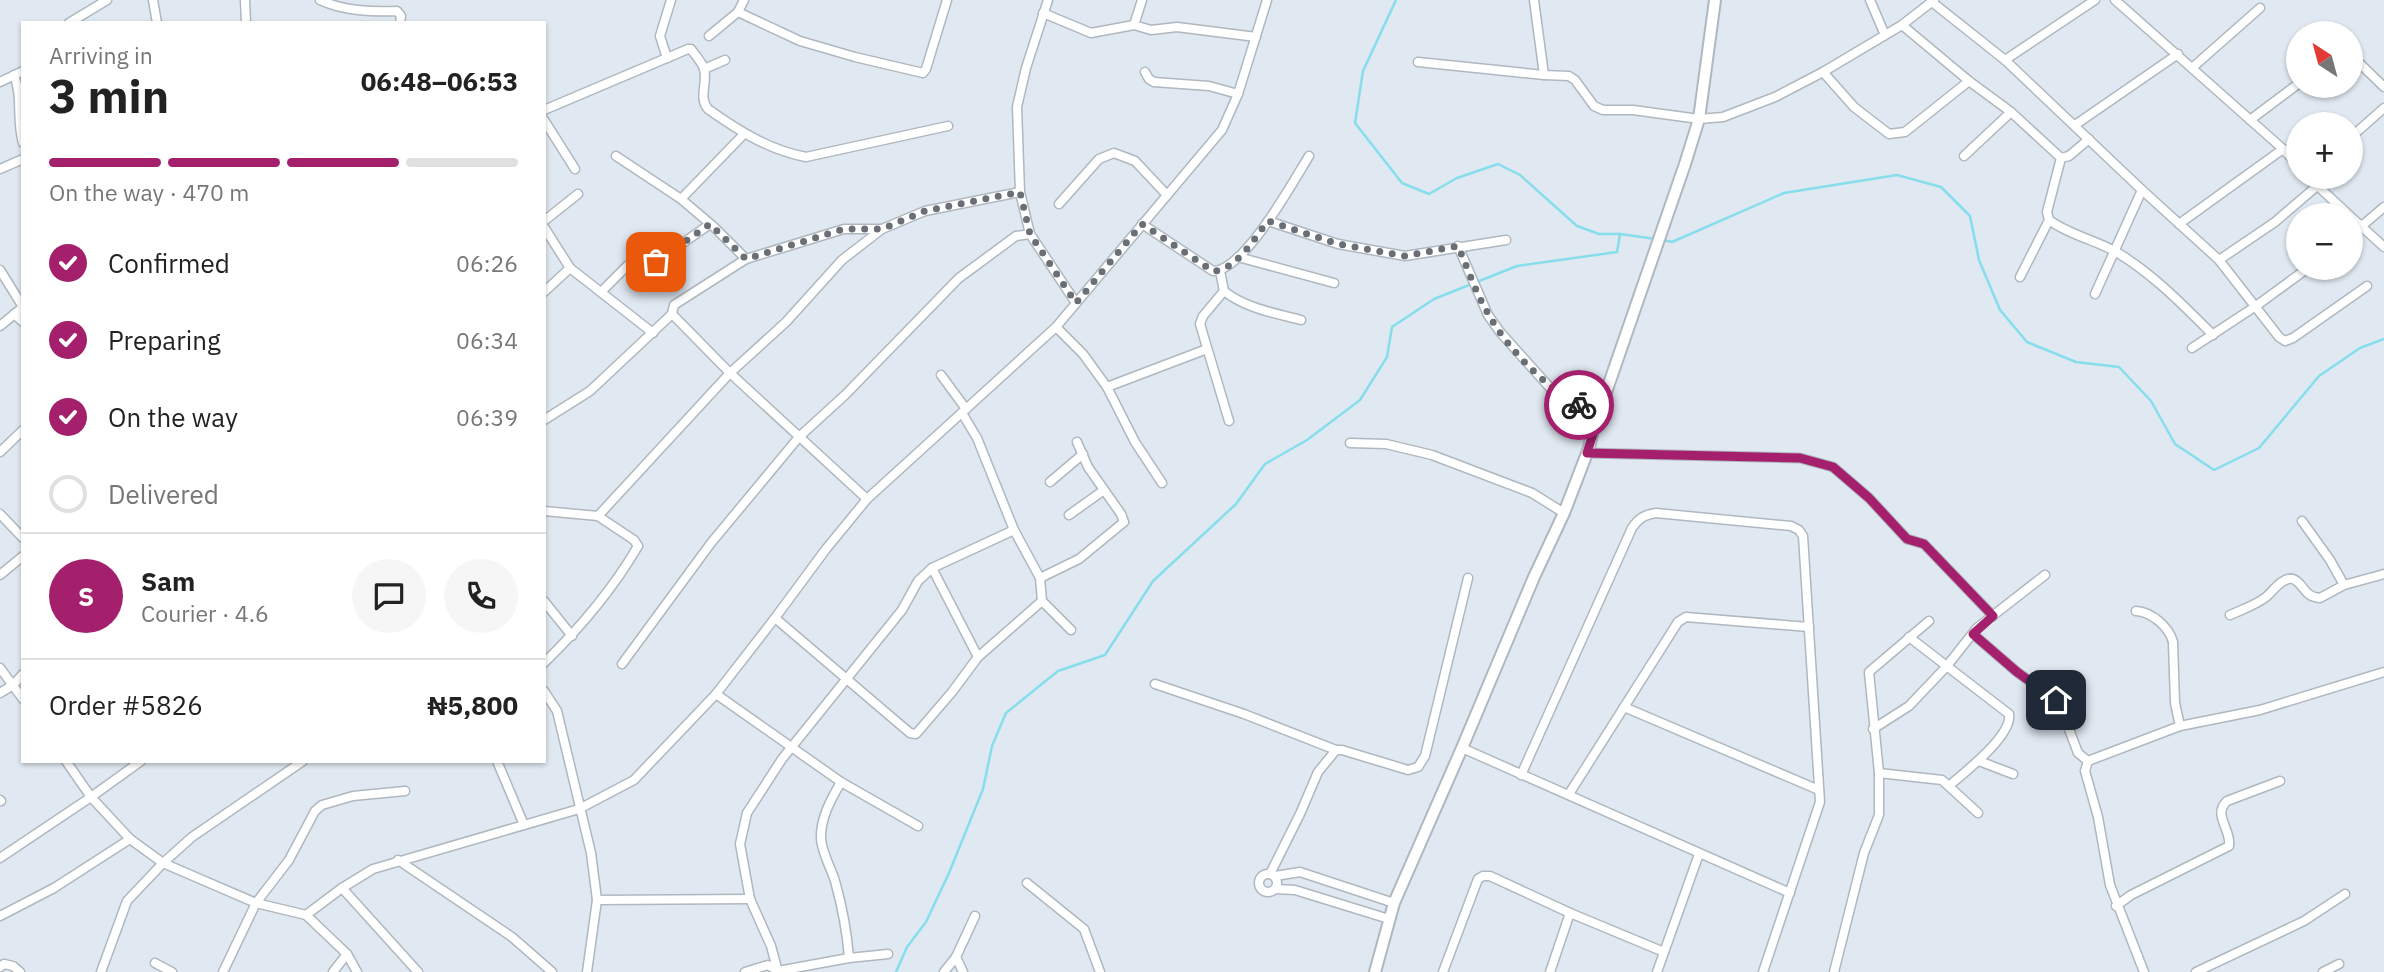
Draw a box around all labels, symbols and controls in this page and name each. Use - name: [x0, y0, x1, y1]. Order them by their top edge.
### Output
- north arrow: [2286, 21, 2362, 98]
- map controls: [2286, 21, 2363, 280]
- text: Arriving in: [49, 40, 153, 70]
- text: 06:48–06:53: [361, 64, 518, 98]
- text: 3 min: [49, 66, 169, 126]
- button: +: [2286, 112, 2363, 189]
- text: On the way · 470 m: [49, 177, 249, 207]
- button: −: [2286, 203, 2363, 280]
- pin: [626, 232, 686, 292]
- icon: bag: [637, 243, 675, 281]
- icon: check: [49, 244, 87, 282]
- text: Confirmed: [108, 246, 230, 280]
- text: 06:26: [456, 248, 518, 278]
- icon: check: [49, 321, 87, 359]
- text: Preparing: [108, 323, 221, 357]
- text: 06:34: [456, 325, 518, 355]
- courier: [1544, 370, 1614, 440]
- icon: bike: [1560, 386, 1598, 424]
- icon: check: [49, 398, 87, 436]
- text: On the way: [108, 400, 238, 434]
- text: 06:39: [456, 402, 518, 432]
- text: Delivered: [108, 477, 219, 511]
- button: chat: [352, 559, 426, 633]
- button: phone: [444, 559, 518, 633]
- text: Sam: [141, 564, 195, 598]
- text: S: [78, 579, 94, 613]
- text: Courier · 4.6: [141, 598, 269, 628]
- pin: [2026, 670, 2086, 730]
- icon: home: [2037, 681, 2075, 719]
- text: Order #5826: [49, 688, 203, 722]
- text: ₦5,800: [427, 688, 518, 722]

